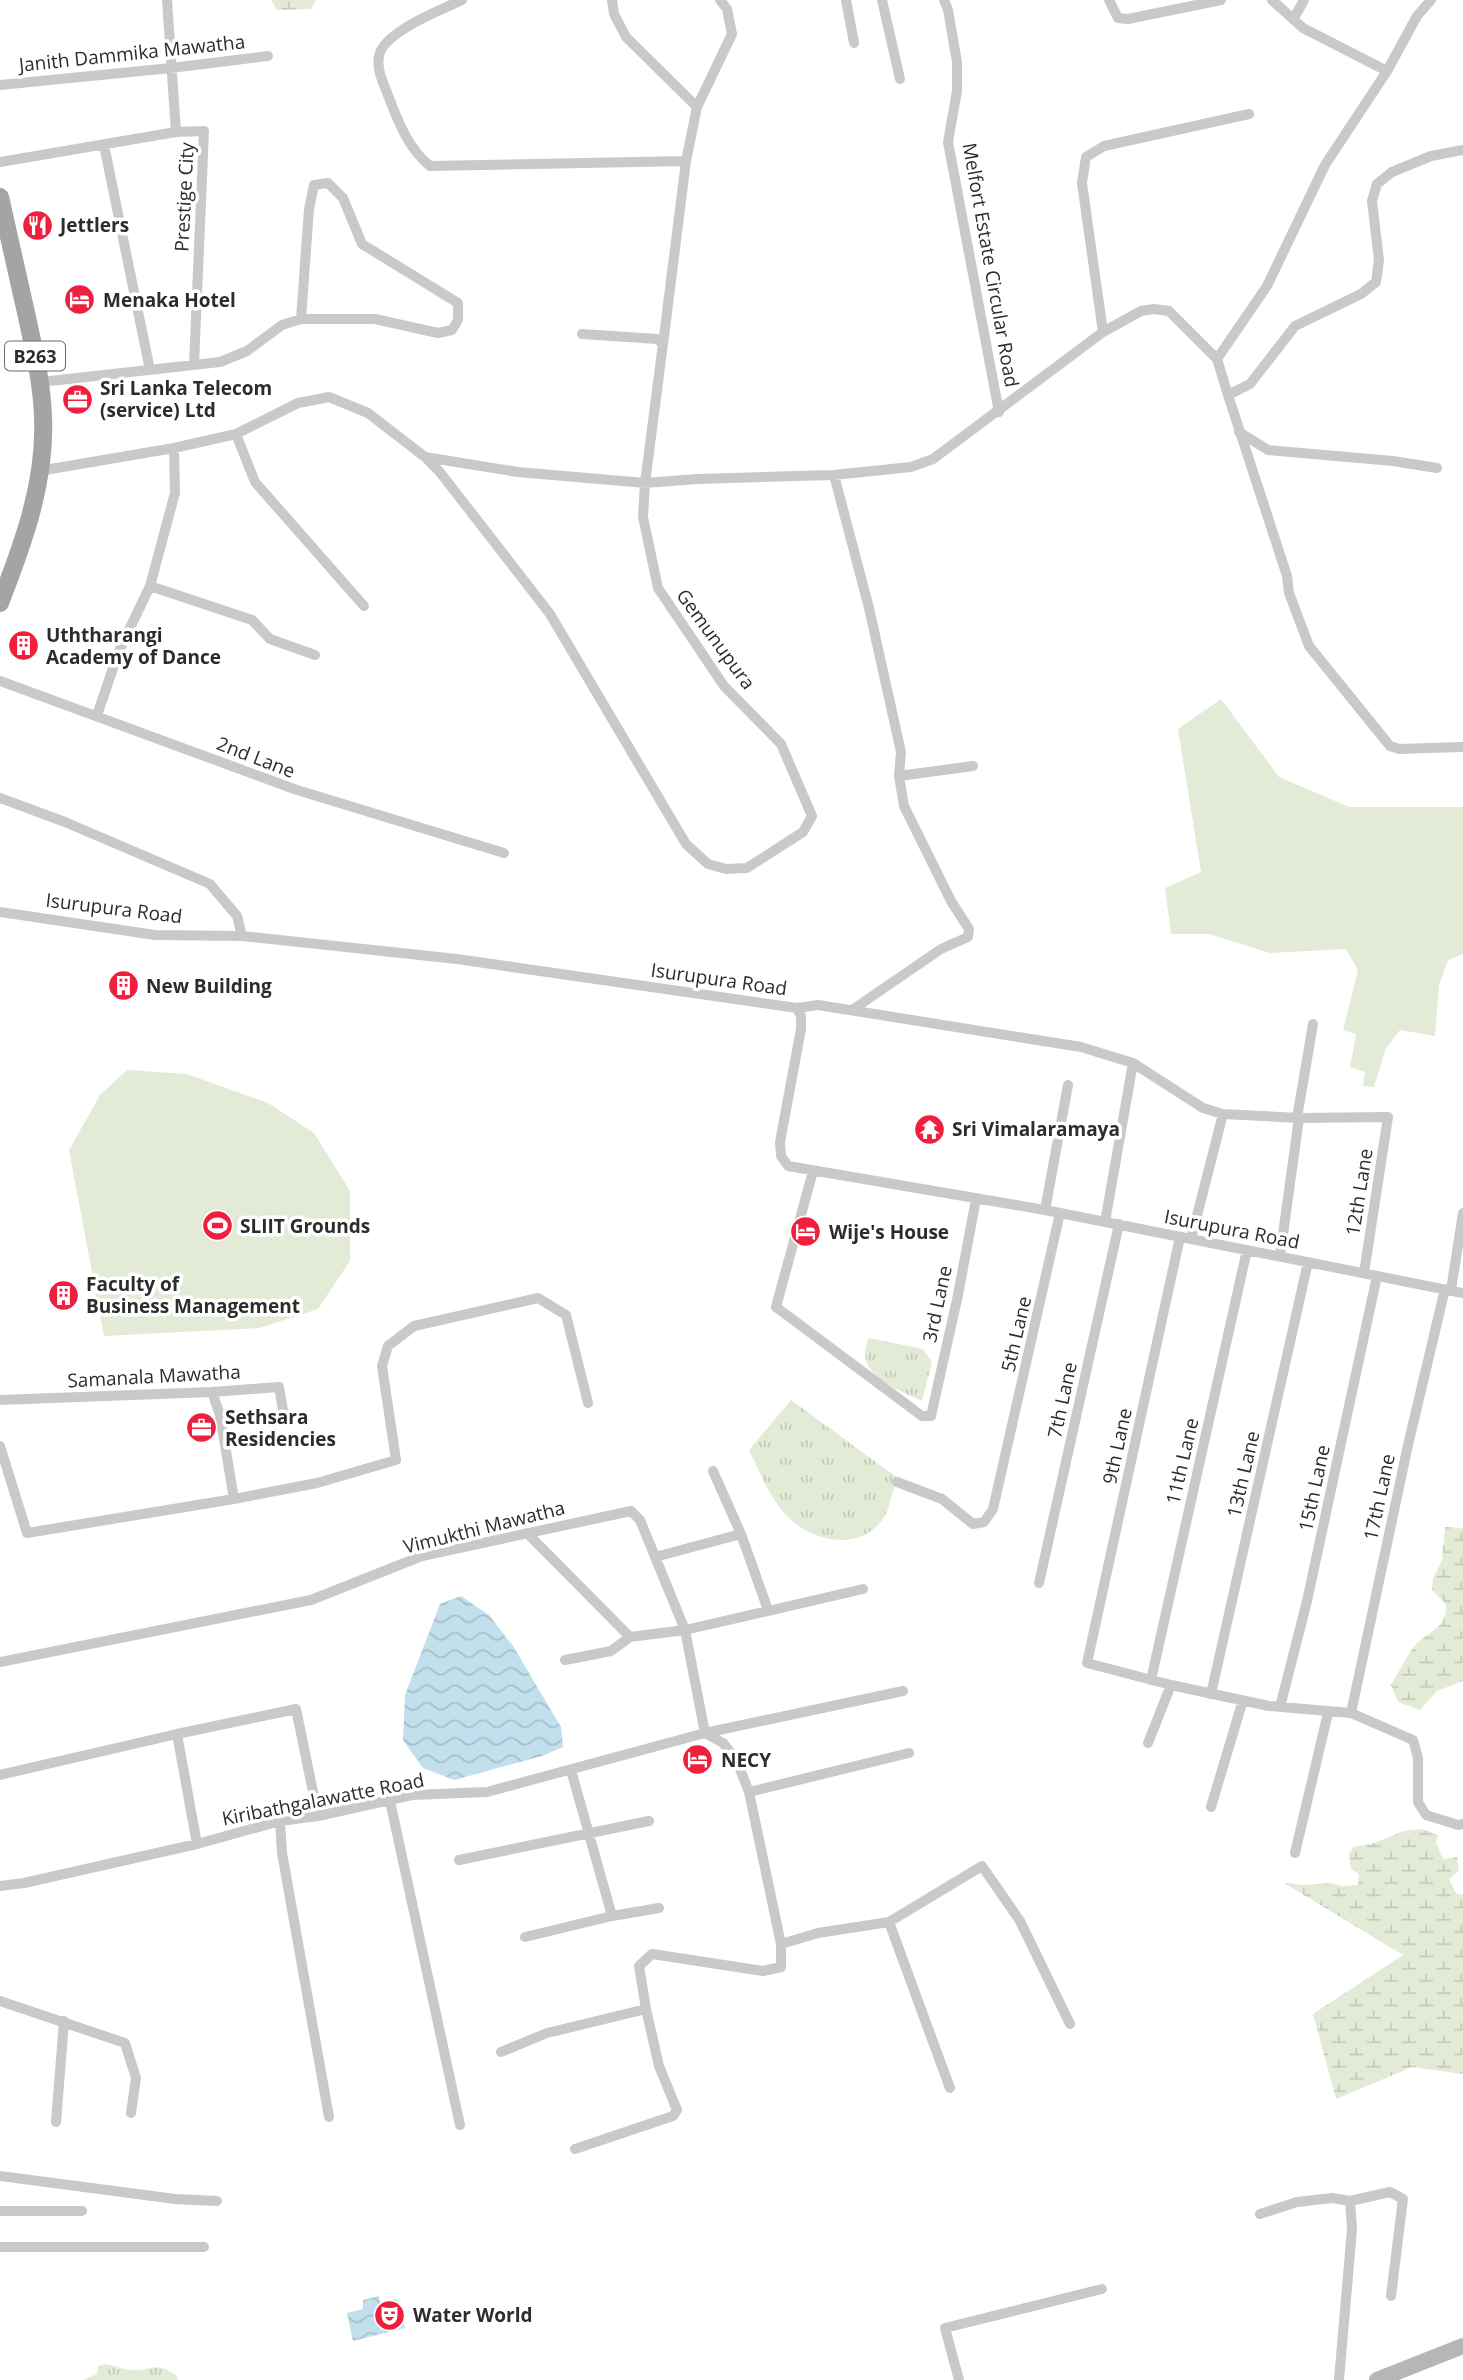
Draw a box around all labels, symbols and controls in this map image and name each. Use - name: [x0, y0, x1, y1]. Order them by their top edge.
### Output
- street label: Janith Dammika Mawatha: [16, 28, 246, 78]
- street label: Prestige City: [168, 141, 200, 252]
- street label: Melfort Estate Circular Road: [957, 141, 1025, 389]
- restaurant icon: Jettlers: [20, 208, 54, 242]
- place label: Jettlers: [58, 212, 129, 238]
- hotel icon: Menaka Hotel: [63, 283, 97, 317]
- place label: Menaka Hotel: [103, 287, 236, 313]
- road number: B263: [5, 342, 65, 370]
- place label: Sri Lanka Telecom (service) Ltd: [100, 375, 272, 423]
- office icon: Sri Lanka Telecom (service) Ltd: [60, 382, 94, 416]
- street label: Gemunupura: [671, 583, 761, 695]
- place label: Uththarangi Academy of Dance: [46, 622, 221, 670]
- building icon: Uththarangi Academy of Dance: [6, 629, 40, 663]
- street label: 2nd Lane: [213, 730, 299, 784]
- street label: Isurupura Road: [44, 887, 184, 929]
- street label: Isurupura Road: [649, 957, 789, 1001]
- building icon: New Building: [106, 969, 140, 1003]
- place label: New Building: [146, 973, 272, 999]
- temple icon: Sri Vimalaramaya: [912, 1112, 946, 1146]
- place label: Sri Vimalaramaya: [952, 1116, 1120, 1142]
- street label: 12th Lane: [1339, 1147, 1379, 1237]
- street label: Isurupura Road: [1162, 1203, 1302, 1255]
- sports icon: SLIIT Grounds: [200, 1209, 234, 1243]
- place label: SLIIT Grounds: [240, 1213, 370, 1239]
- hotel icon: Wije's House: [789, 1215, 823, 1249]
- place label: Wije's House: [829, 1219, 949, 1245]
- street label: 3rd Lane: [916, 1263, 958, 1345]
- place label: Faculty of Business Management: [86, 1271, 300, 1319]
- building icon: Faculty of Business Management: [46, 1278, 80, 1312]
- street label: 5th Lane: [995, 1294, 1037, 1374]
- street label: Samanala Mawatha: [67, 1358, 241, 1394]
- street label: 7th Lane: [1041, 1360, 1083, 1440]
- place label: Sethsara Residencies: [225, 1404, 336, 1452]
- street label: 9th Lane: [1096, 1406, 1138, 1486]
- office icon: Sethsara Residencies: [185, 1411, 219, 1445]
- street label: 11th Lane: [1159, 1415, 1205, 1507]
- street label: 13th Lane: [1220, 1428, 1266, 1520]
- street label: 15th Lane: [1292, 1442, 1336, 1534]
- street label: 17th Lane: [1357, 1451, 1401, 1543]
- street label: Vimukthi Mawatha: [401, 1494, 567, 1560]
- hotel icon: NECY: [681, 1743, 715, 1777]
- place label: NECY: [721, 1747, 771, 1773]
- street label: Kiribathgalawatte Road: [220, 1767, 426, 1831]
- theatre icon: Water World: [373, 2298, 407, 2332]
- place label: Water World: [413, 2302, 532, 2328]

